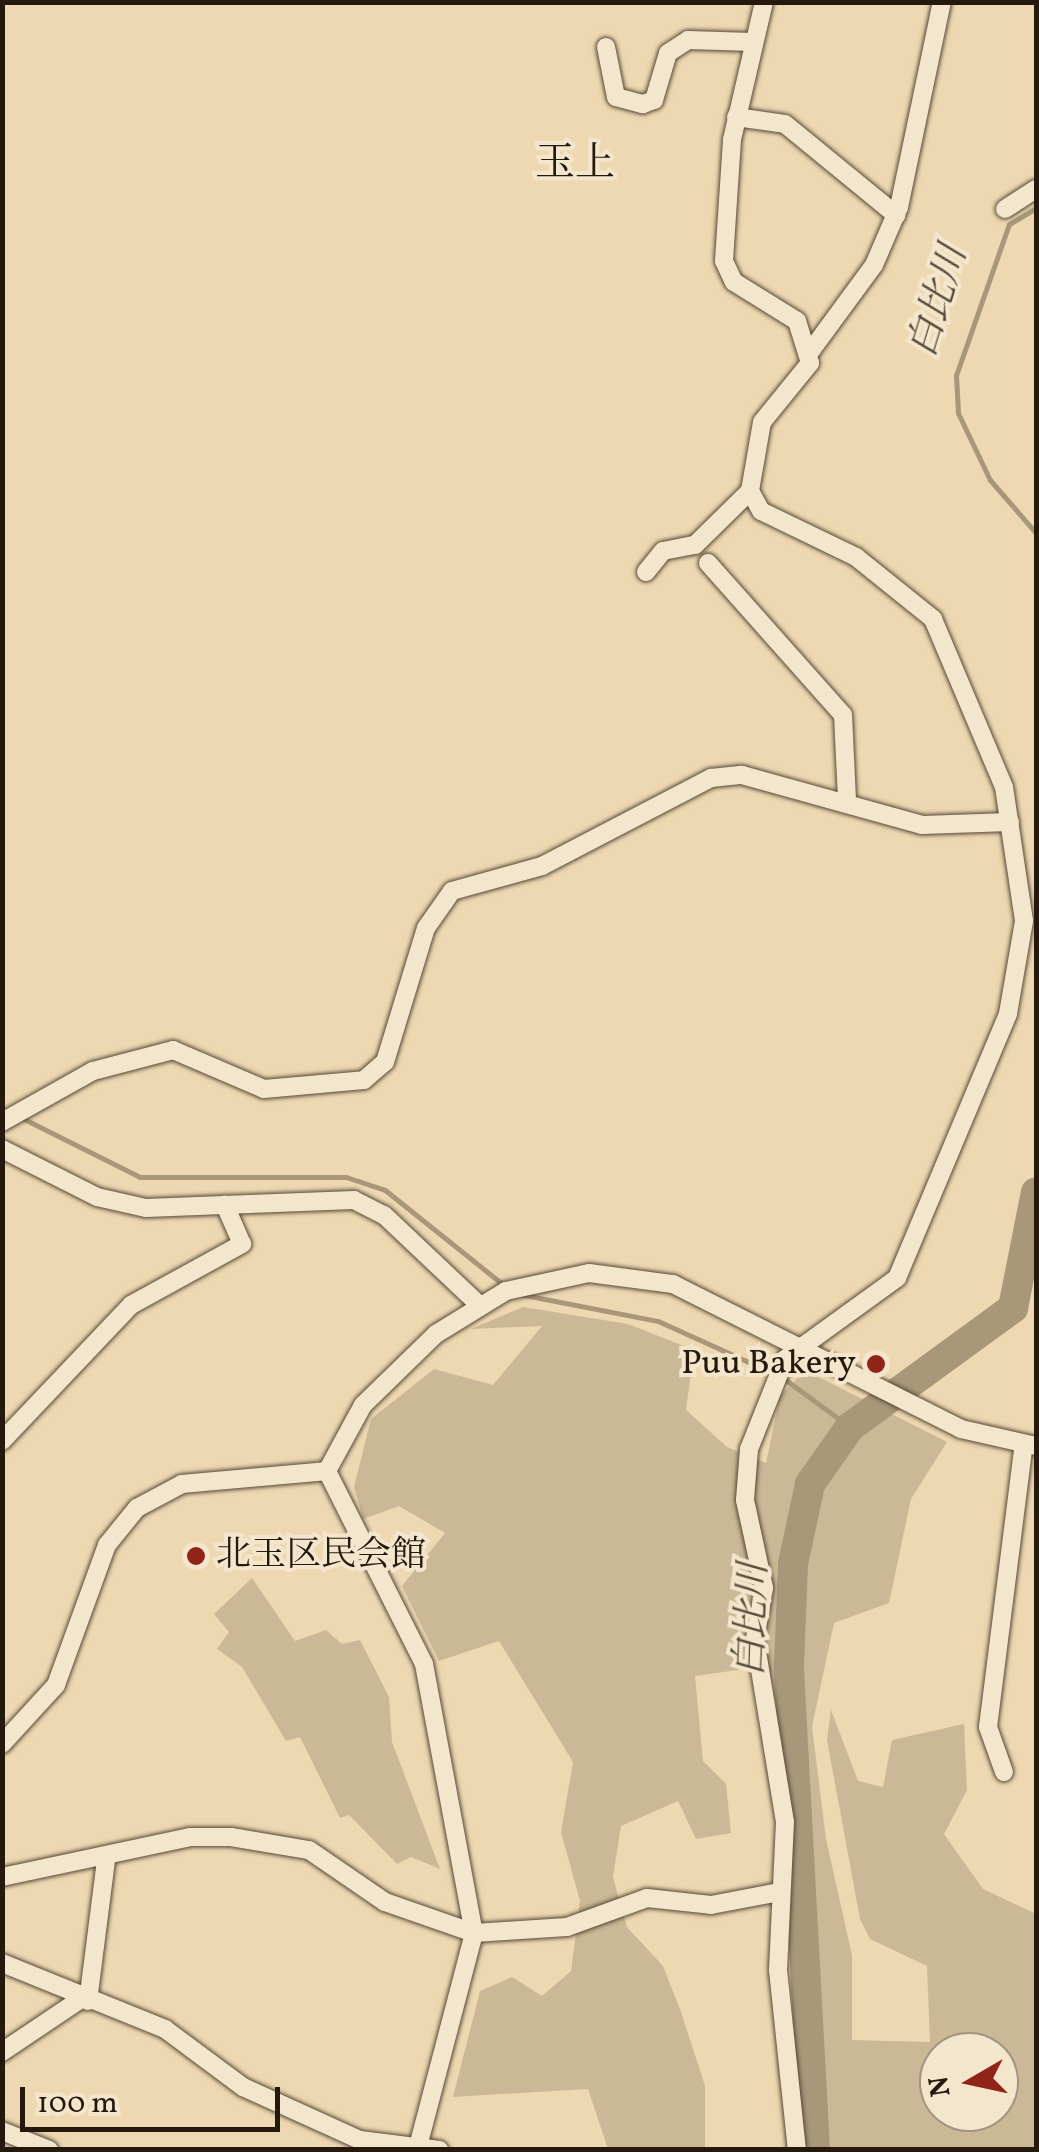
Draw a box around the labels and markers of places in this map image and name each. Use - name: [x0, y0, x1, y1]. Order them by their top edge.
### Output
- place label: Puu Bakery: [681, 1343, 856, 1385]
- marker: Puu Bakery: [865, 1353, 887, 1375]
- place label: 北玉区民会館: [216, 1535, 426, 1577]
- marker: 北玉区民会館: [185, 1545, 207, 1567]

